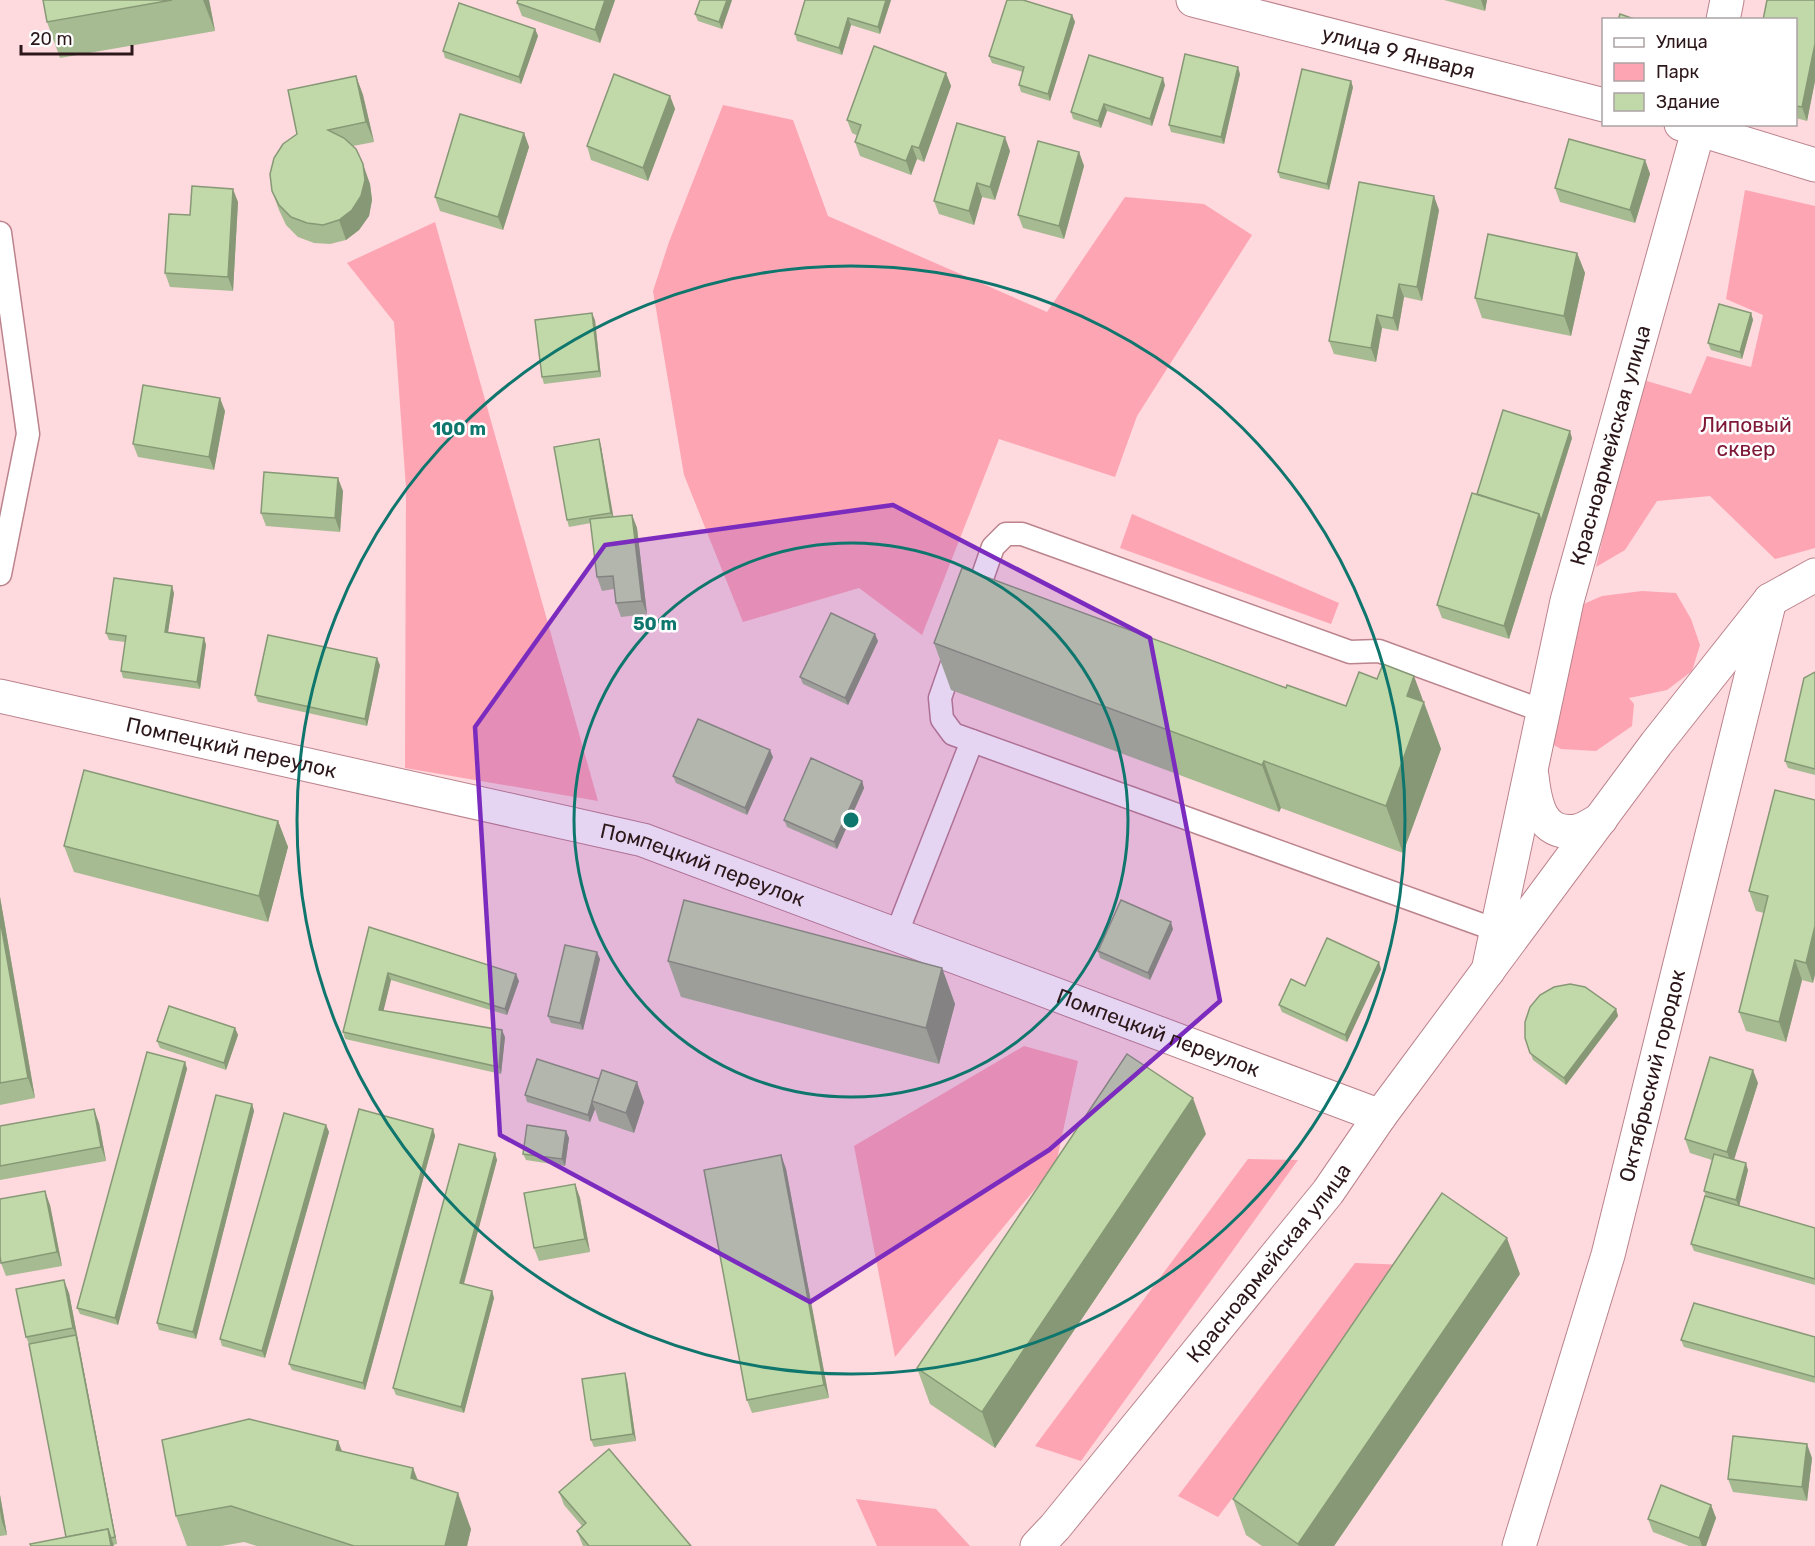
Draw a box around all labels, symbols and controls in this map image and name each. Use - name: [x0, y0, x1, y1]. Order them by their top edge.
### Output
- scale bar: [21, 18, 132, 56]
- legend: [1602, 18, 1797, 126]
- street label: улица 9 Января: [1319, 20, 1478, 84]
- text: 20 m: [30, 28, 72, 50]
- text: Улица: [1656, 31, 1708, 53]
- text: Парк: [1656, 61, 1700, 83]
- text: Здание: [1656, 91, 1720, 113]
- street label: Красноармейская улица: [1565, 322, 1655, 568]
- park label: Липовый сквер: [1700, 412, 1792, 461]
- text: 100 m: [432, 418, 486, 440]
- text: 50 m: [633, 613, 677, 635]
- street label: Помпецкий переулок: [124, 712, 339, 783]
- centre of rings: [841, 810, 861, 830]
- street label: Помпецкий переулок: [598, 818, 808, 911]
- street label: Октябрьский городок: [1614, 967, 1690, 1184]
- street label: Помпецкий переулок: [1053, 983, 1263, 1082]
- street label: Красноармейская улица: [1181, 1158, 1356, 1367]

